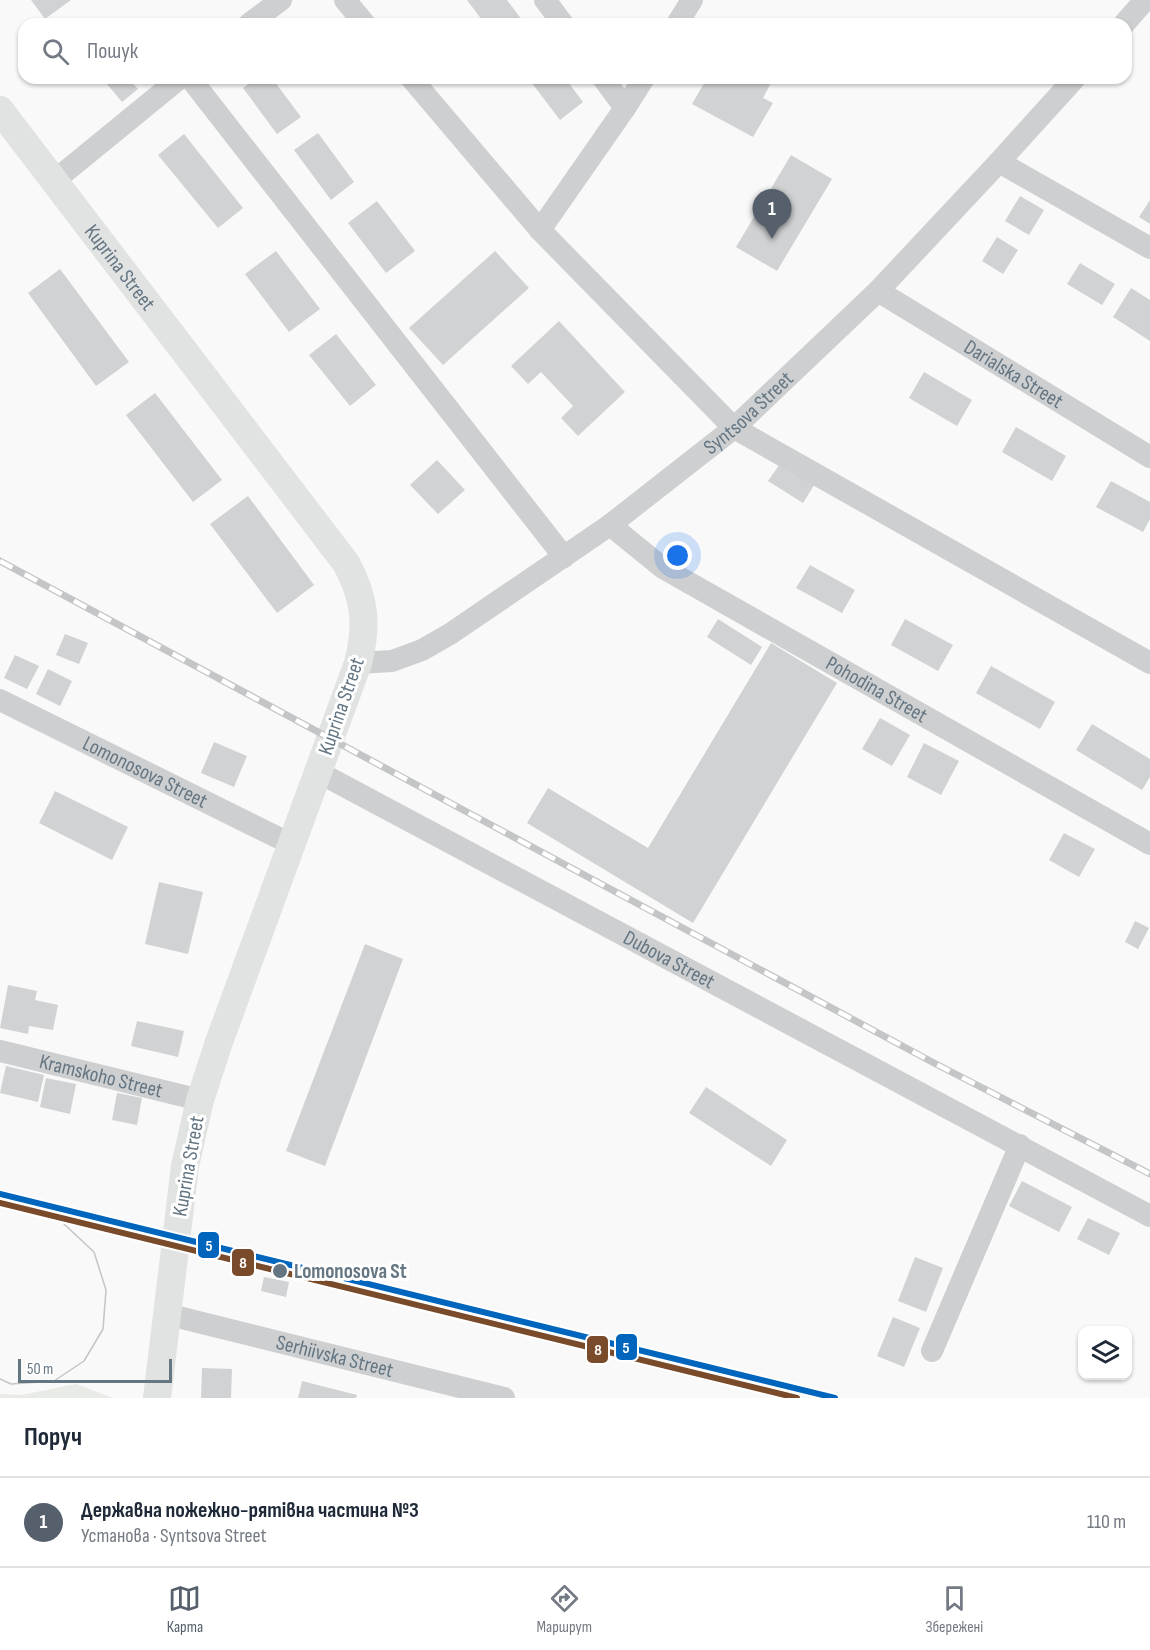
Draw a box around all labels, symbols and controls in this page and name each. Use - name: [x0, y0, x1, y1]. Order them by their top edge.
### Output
- search box: [18, 18, 1132, 84]
- icon: search: [39, 35, 72, 68]
- text: Пошук: [87, 38, 138, 65]
- pin: 1: [752, 190, 792, 239]
- street label: Kuprina Street: [79, 220, 161, 316]
- street label: Darialska Street: [959, 335, 1068, 414]
- street label: Syntsova Street: [699, 366, 799, 460]
- your location: [663, 541, 692, 570]
- street label: Pohodina Street: [821, 651, 932, 728]
- street label: Kuprina Street: [313, 654, 370, 758]
- street label: Lomonosova Street: [79, 731, 211, 814]
- street label: Dubova Street: [619, 925, 719, 994]
- street label: Kramskoho Street: [37, 1049, 165, 1103]
- street label: Kuprina Street: [167, 1114, 210, 1218]
- line badge: 5: [197, 1231, 220, 1259]
- text: 5: [205, 1237, 213, 1256]
- line badge: 8: [231, 1248, 255, 1277]
- text: 8: [239, 1254, 247, 1273]
- place label: Lomonosova St: [294, 1259, 407, 1284]
- marker: Lomonosova St: [271, 1262, 289, 1280]
- map controls: [1078, 1326, 1132, 1380]
- button: layers: [1078, 1326, 1132, 1380]
- street label: Serhiivska Street: [274, 1330, 396, 1383]
- line badge: 5: [615, 1333, 638, 1361]
- line badge: 8: [586, 1335, 609, 1364]
- text: 5: [622, 1339, 630, 1358]
- text: 8: [594, 1341, 602, 1360]
- scale bar: [18, 1356, 172, 1384]
- text: 50 m: [27, 1360, 53, 1379]
- text: Поруч: [24, 1422, 82, 1453]
- text: Державна пожежно-рятівна частина №3: [81, 1497, 419, 1524]
- text: 1: [40, 1510, 47, 1534]
- text: 110 m: [1087, 1510, 1126, 1534]
- text: Установа · Syntsova Street: [81, 1524, 267, 1548]
- tab: Карта: [167, 1582, 203, 1637]
- tab: Маршрут: [537, 1582, 592, 1637]
- tab: Збережені: [925, 1582, 983, 1637]

